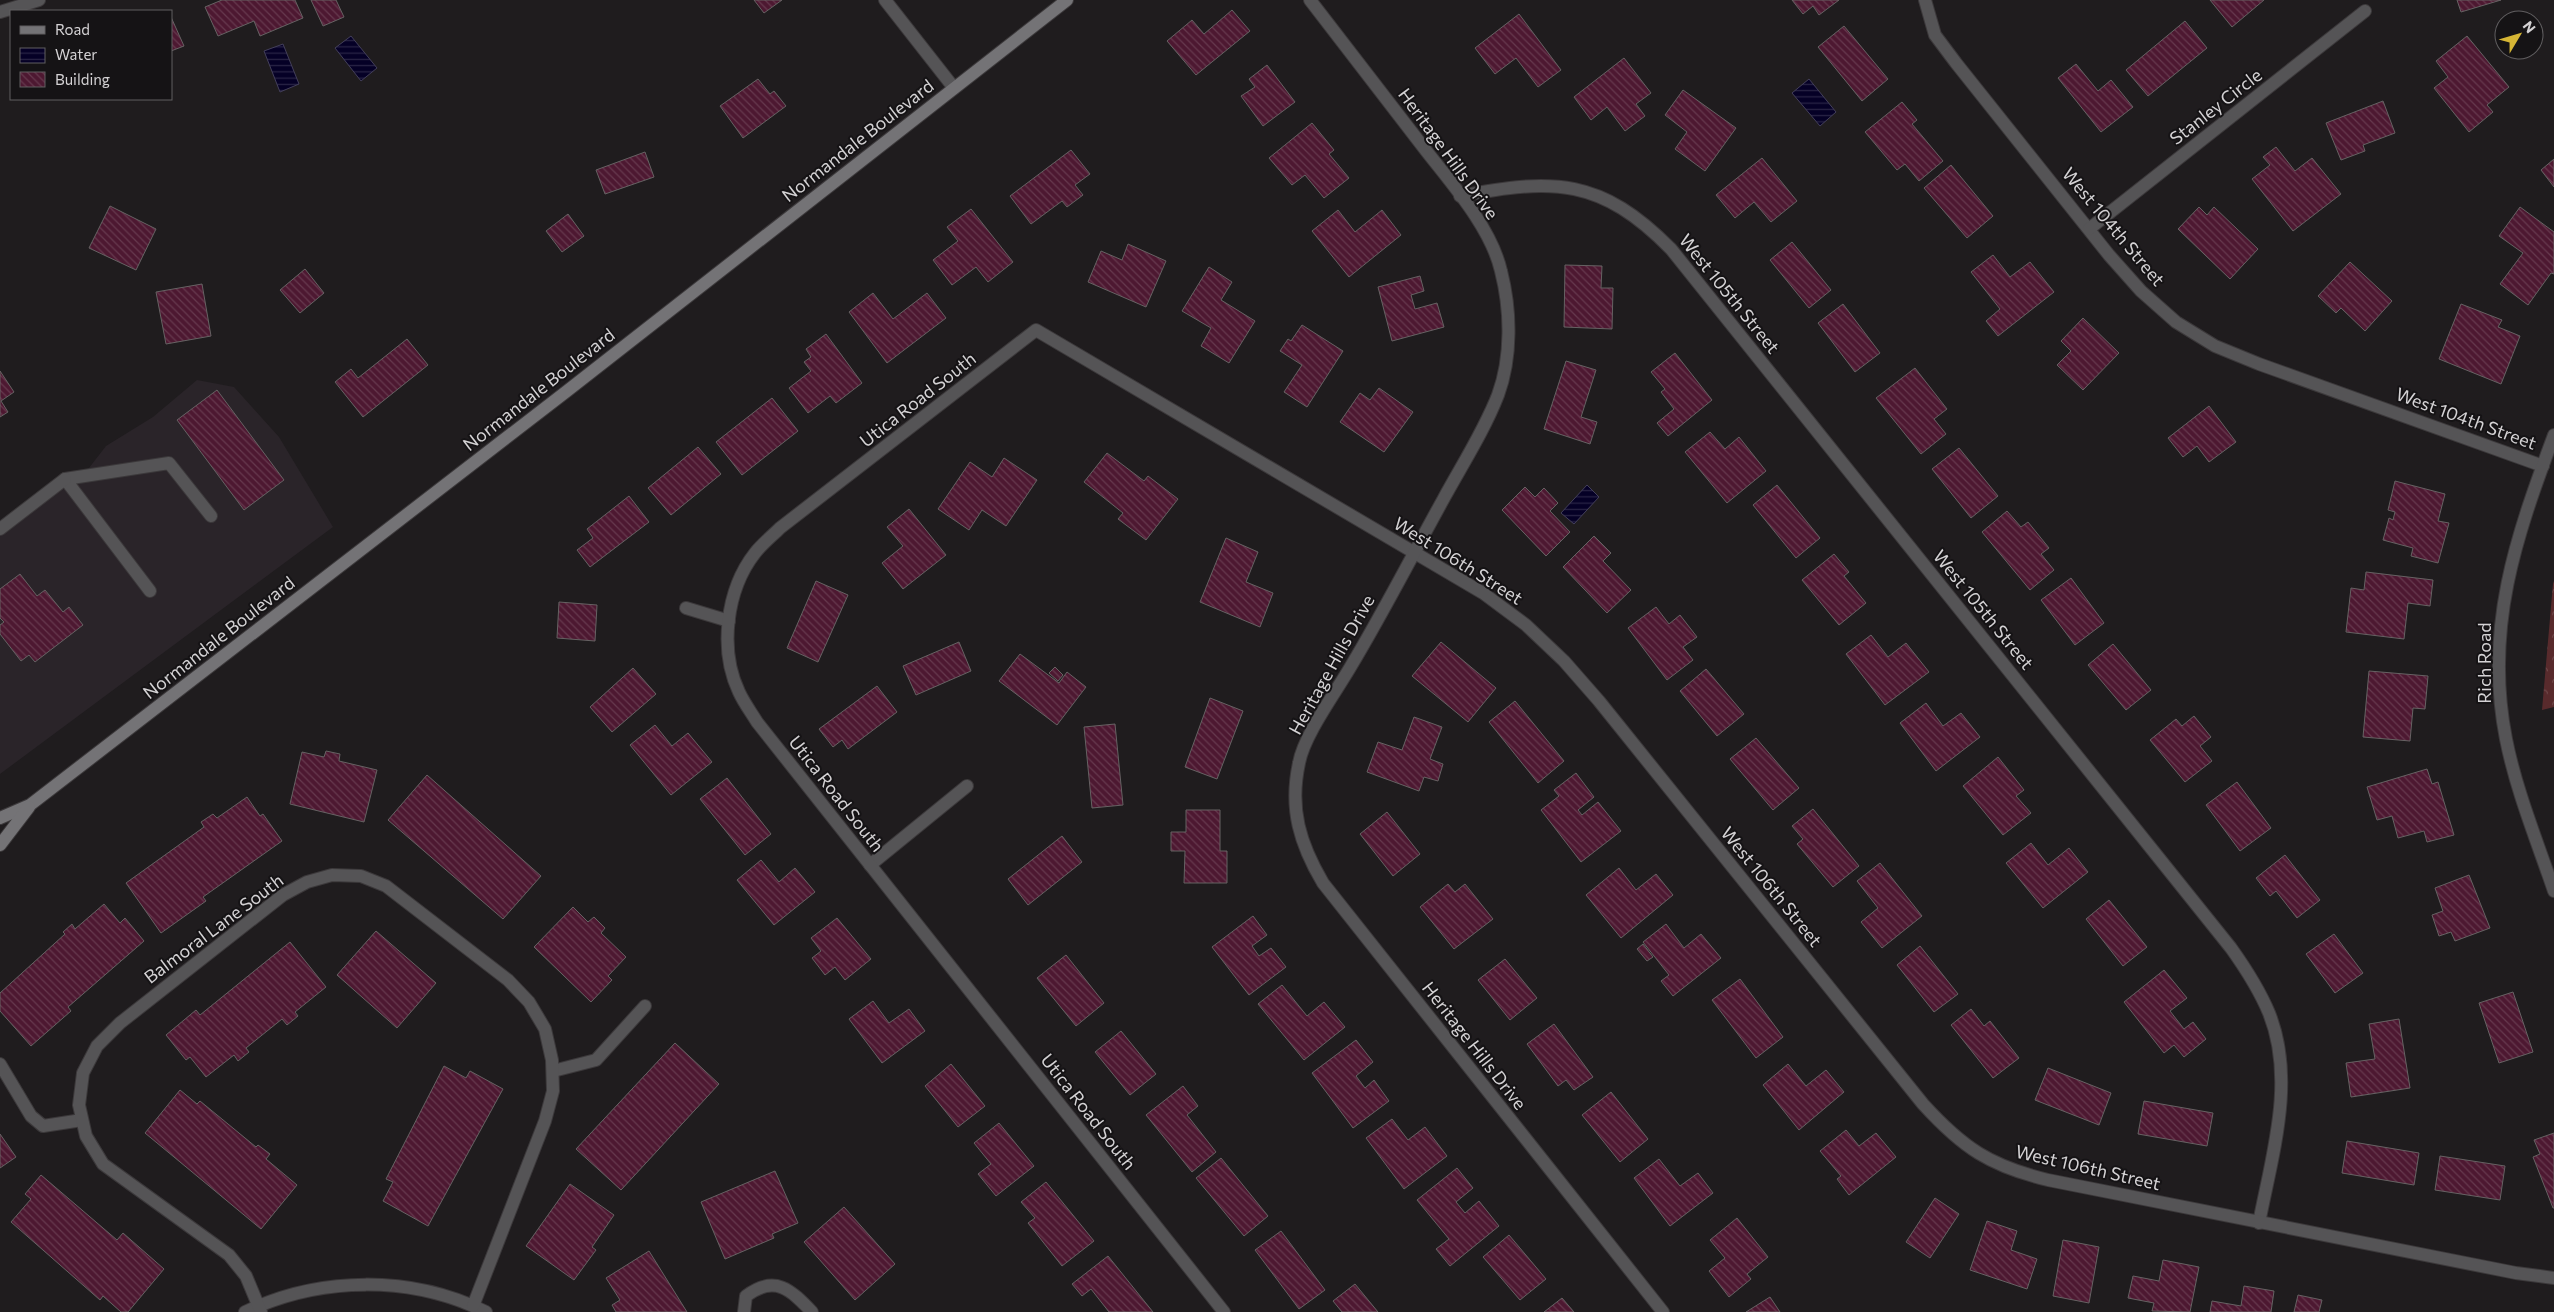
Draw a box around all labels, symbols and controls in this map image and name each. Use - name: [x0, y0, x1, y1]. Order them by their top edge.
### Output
- legend: [10, 10, 172, 100]
- north arrow: [2494, 10, 2544, 60]
- text: N: [2520, 17, 2540, 36]
- text: Road: [55, 20, 90, 38]
- text: Water: [55, 45, 97, 63]
- street label: Stanley Circle: [2165, 63, 2266, 149]
- text: Building: [55, 70, 110, 88]
- street label: Normandale Boulevard: [777, 74, 938, 206]
- street label: Heritage Hills Drive: [1394, 84, 1504, 223]
- street label: West 104th Street: [2058, 163, 2170, 290]
- street label: West 105th Street: [1675, 229, 1785, 358]
- street label: Normandale Boulevard: [458, 323, 619, 455]
- street label: Utica Road South: [855, 347, 980, 451]
- street label: West 104th Street: [2393, 382, 2540, 454]
- street label: West 106th Street: [1390, 512, 1527, 609]
- street label: West 105th Street: [1929, 545, 2039, 674]
- street label: Normandale Boulevard: [138, 571, 299, 703]
- street label: Heritage Hills Drive: [1284, 591, 1379, 738]
- street label: Rich Road: [2473, 622, 2495, 704]
- street label: Utica Road South: [785, 731, 889, 856]
- street label: West 106th Street: [1717, 822, 1827, 951]
- street label: Balmoral Lane South: [139, 869, 287, 988]
- street label: Heritage Hills Drive: [1418, 977, 1532, 1114]
- street label: Utica Road South: [1037, 1049, 1141, 1174]
- street label: West 106th Street: [2014, 1140, 2163, 1194]

